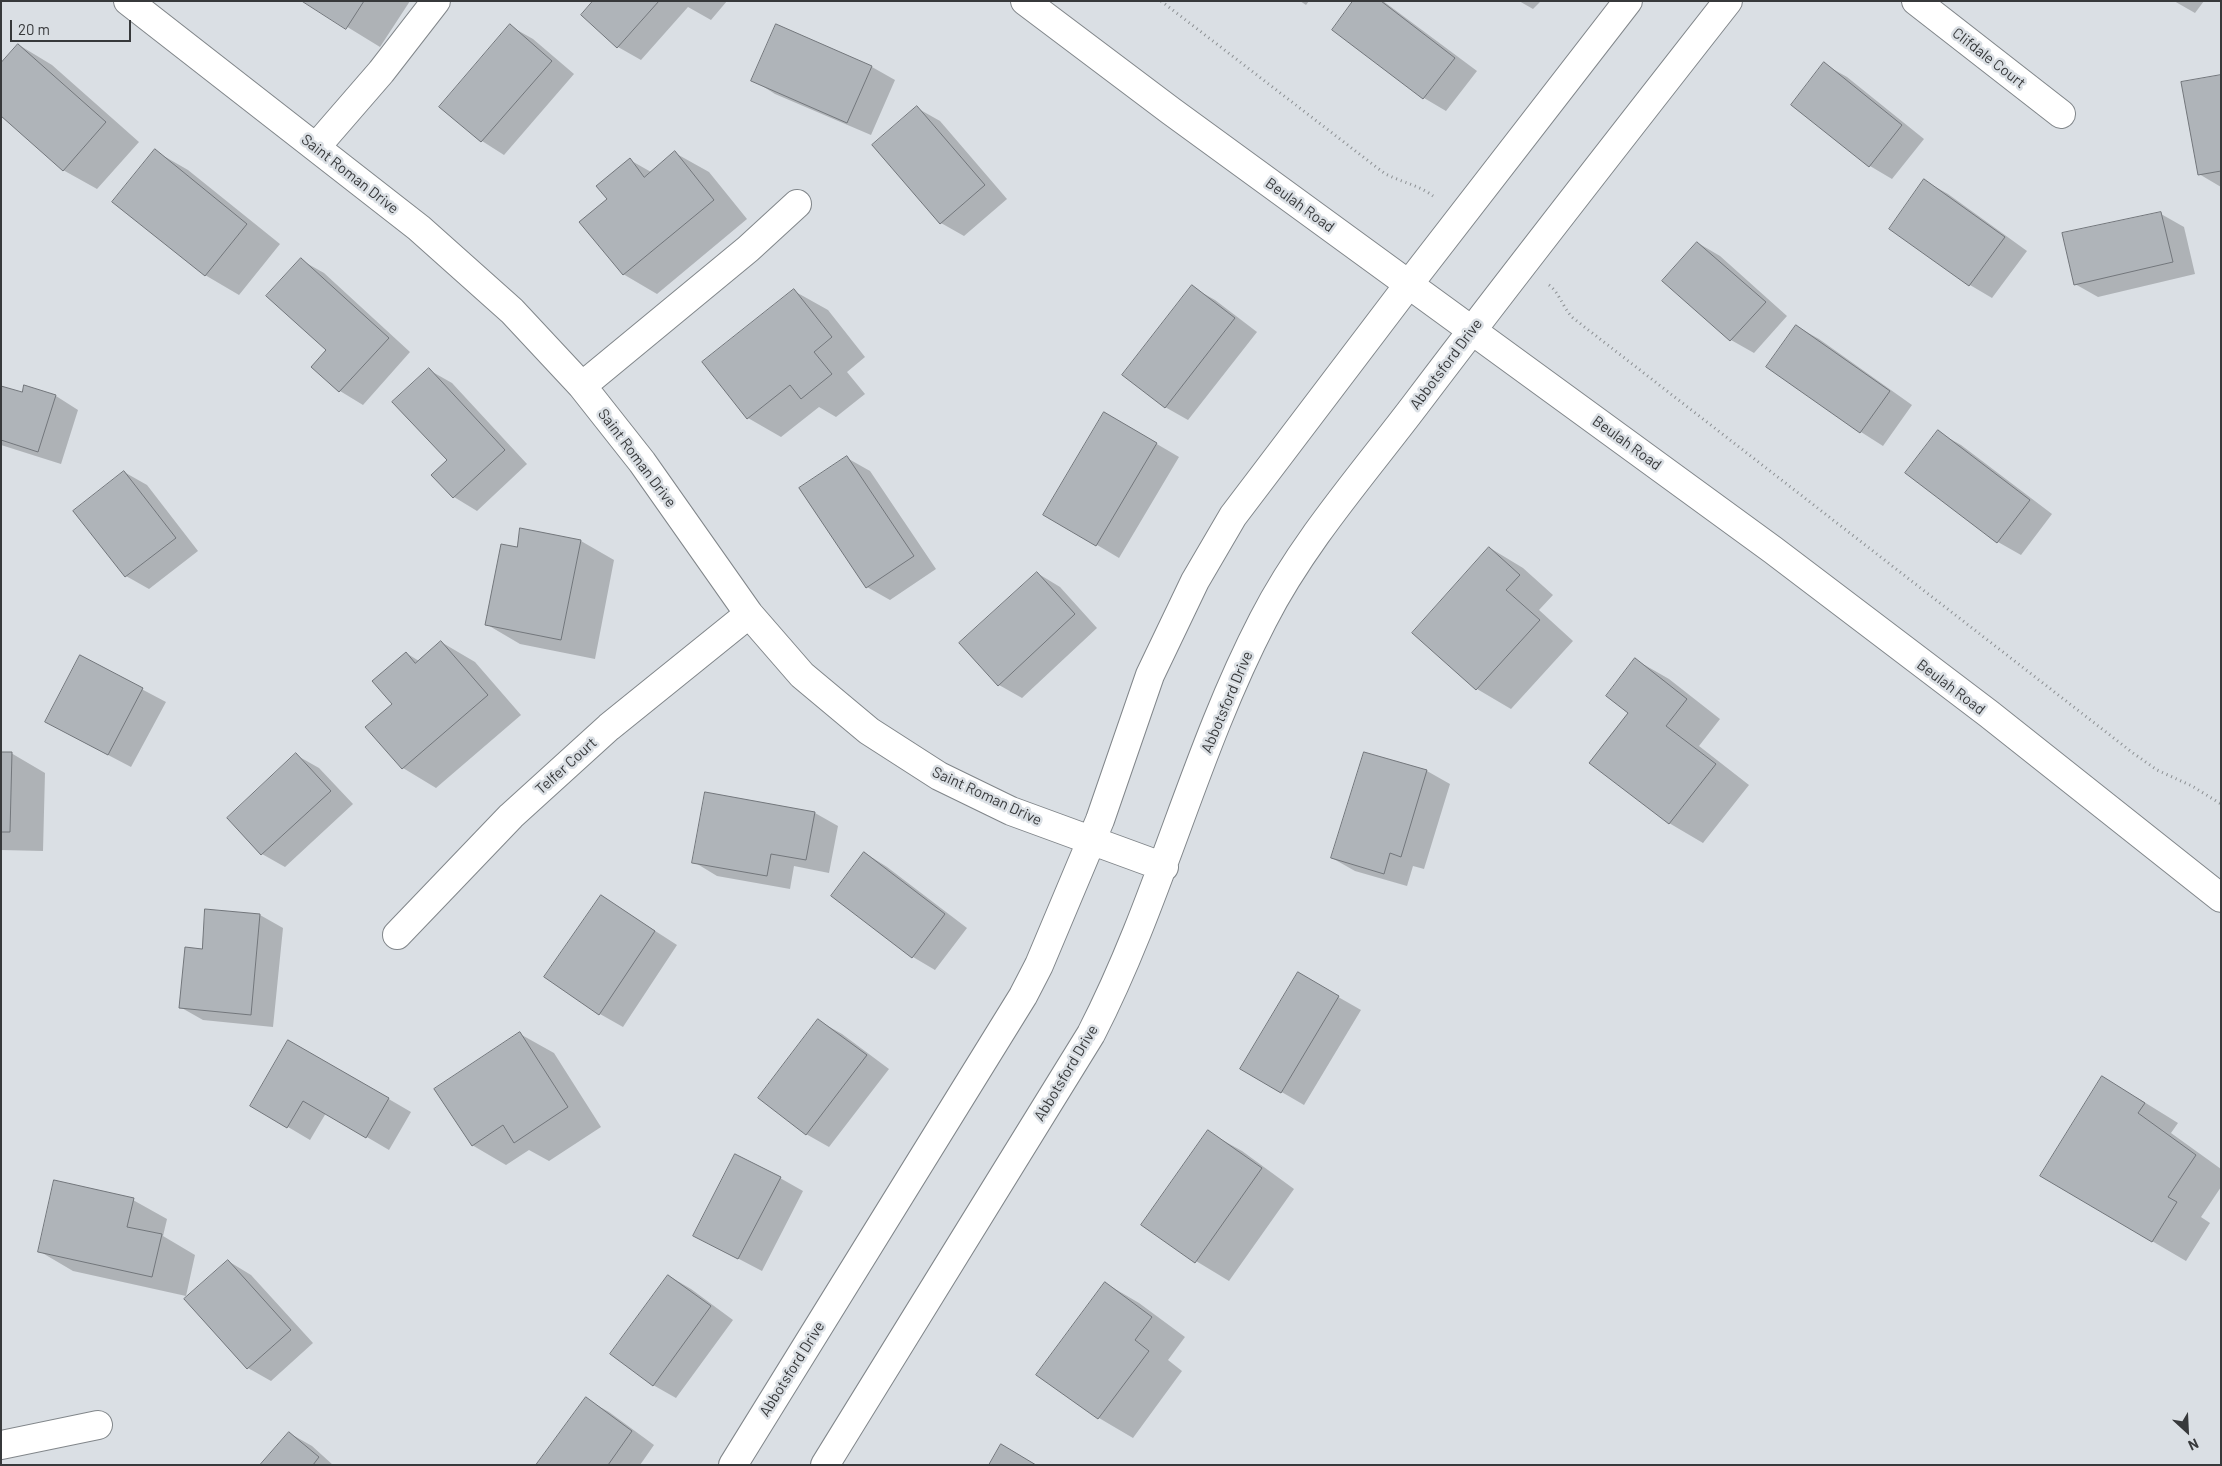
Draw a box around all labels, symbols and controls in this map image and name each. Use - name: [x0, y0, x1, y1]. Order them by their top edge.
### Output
- scale bar: [12, 10, 134, 42]
- text: 20 m: [18, 20, 50, 38]
- street label: Clifdale Court: [1949, 24, 2029, 92]
- street label: Saint Roman Drive: [298, 130, 402, 218]
- street label: Beulah Road: [1262, 174, 1338, 236]
- street label: Abbotsford Drive: [1406, 315, 1486, 413]
- street label: Saint Roman Drive: [594, 405, 680, 511]
- street label: Beulah Road: [1589, 412, 1665, 474]
- street label: Abbotsford Drive: [1197, 648, 1257, 756]
- street label: Beulah Road: [1913, 655, 1989, 719]
- street label: Telfer Court: [532, 734, 600, 798]
- street label: Saint Roman Drive: [929, 763, 1045, 829]
- street label: Abbotsford Drive: [1030, 1022, 1102, 1124]
- street label: Abbotsford Drive: [756, 1318, 828, 1420]
- north arrow: [2162, 1406, 2212, 1456]
- text: N: [2186, 1435, 2201, 1455]

